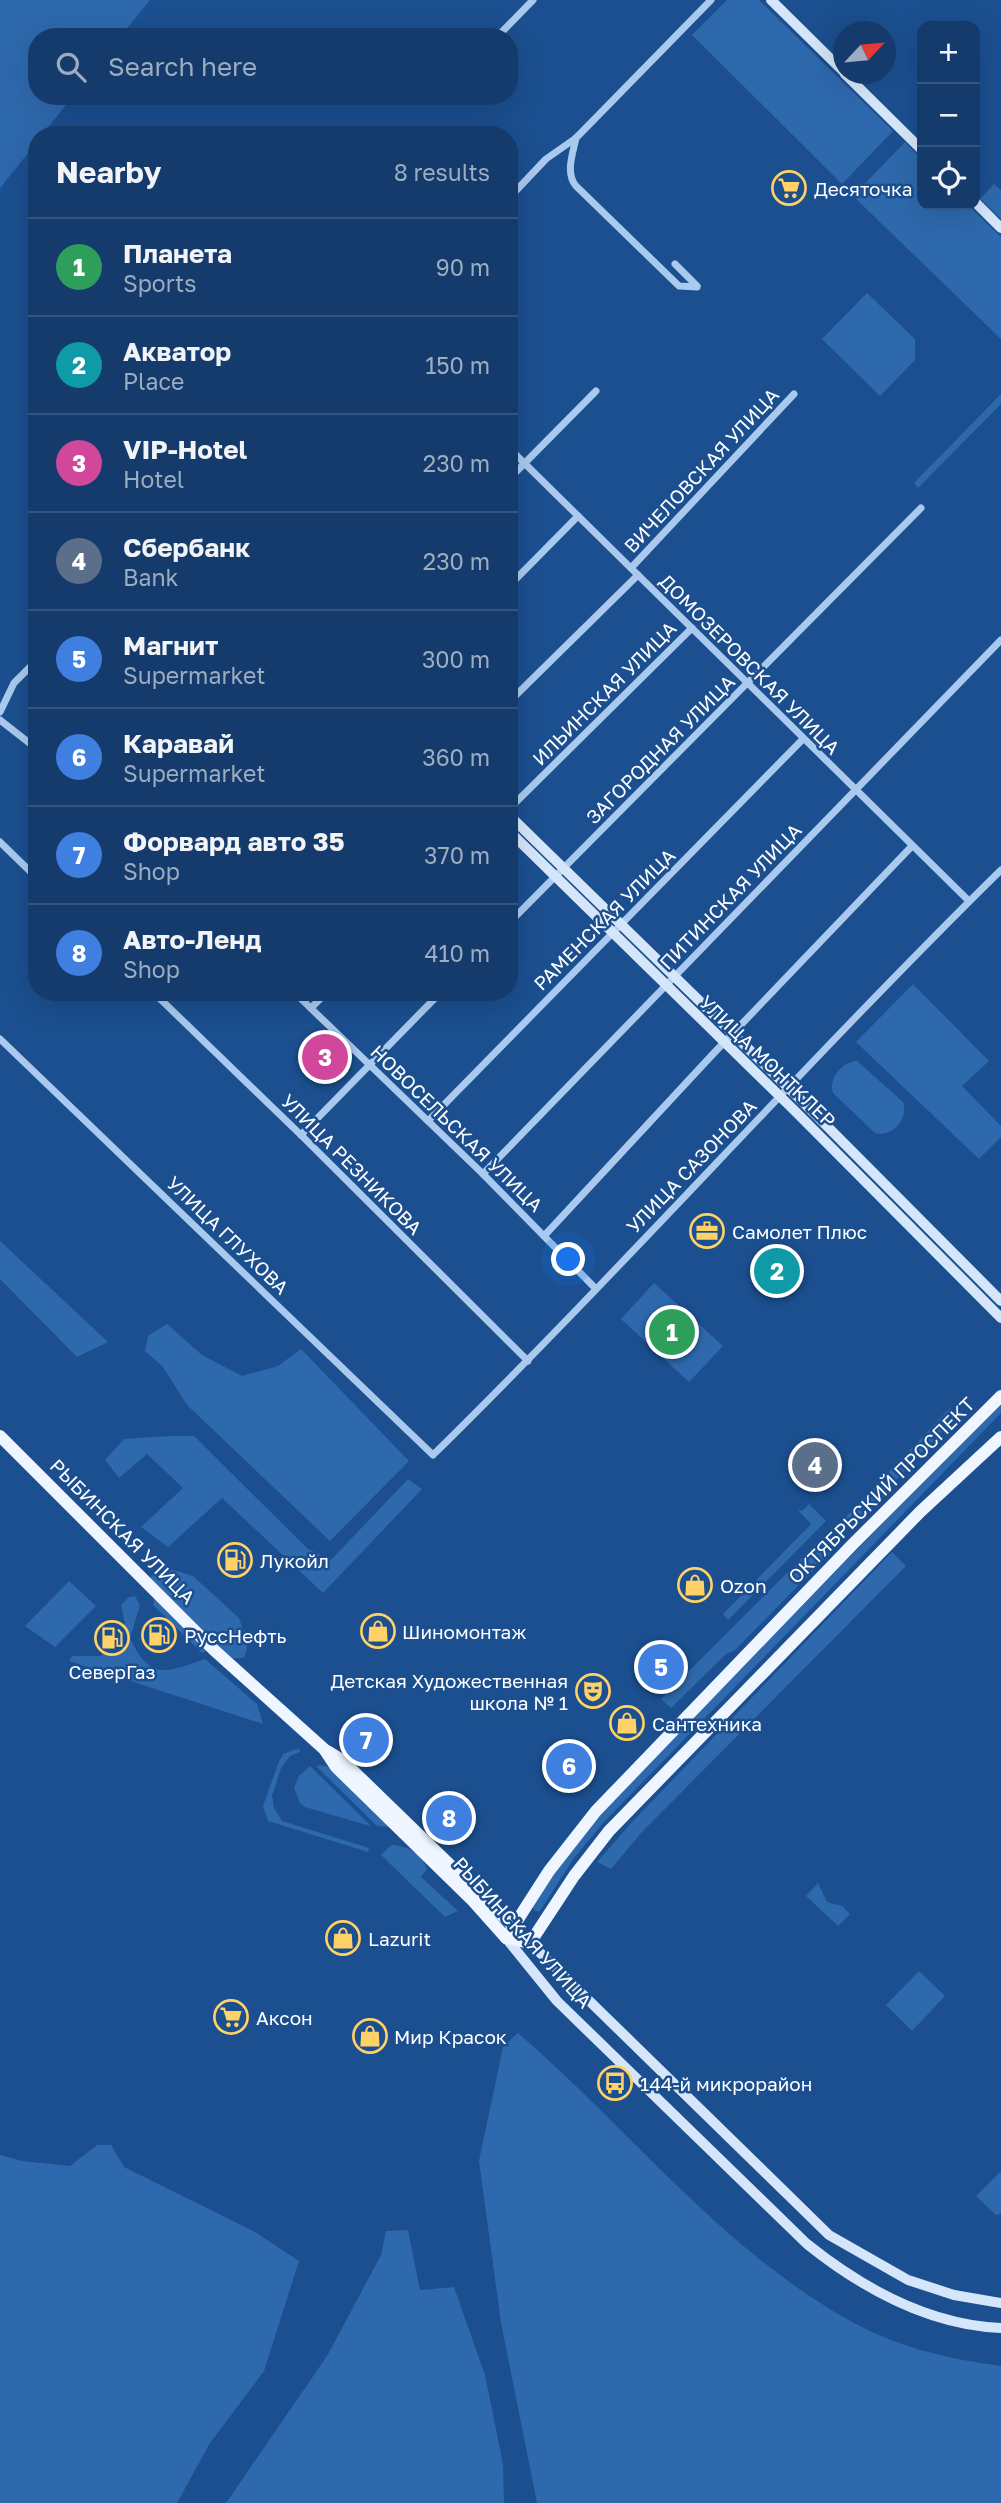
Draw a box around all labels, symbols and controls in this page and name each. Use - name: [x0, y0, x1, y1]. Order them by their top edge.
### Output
- north arrow: [833, 21, 896, 84]
- map controls: [917, 21, 980, 210]
- button: +: [917, 21, 980, 84]
- search box: [28, 28, 518, 105]
- icon: search: [52, 48, 90, 86]
- text: Search here: [108, 51, 257, 82]
- button: −: [917, 84, 980, 147]
- button: locate: [917, 147, 980, 210]
- text: Nearby: [56, 154, 161, 190]
- text: 8 results: [394, 158, 490, 186]
- supermarket icon: Десяточка: [770, 169, 808, 207]
- place label: Десяточка: [814, 177, 912, 200]
- text: Планета: [123, 238, 232, 269]
- text: 1: [73, 253, 85, 281]
- text: 90 m: [436, 253, 490, 281]
- text: Sports: [123, 269, 197, 297]
- text: Акватор: [123, 336, 231, 367]
- text: 2: [72, 351, 86, 379]
- text: 150 m: [425, 351, 490, 379]
- text: Place: [123, 367, 184, 395]
- street label: ВИЧЕЛОВСКАЯ УЛИЦА: [619, 383, 783, 557]
- text: VIP-Hotel: [123, 434, 247, 465]
- text: 3: [72, 449, 86, 477]
- text: 230 m: [423, 449, 490, 477]
- text: Hotel: [123, 465, 184, 493]
- text: Сбербанк: [123, 532, 250, 563]
- text: 4: [72, 547, 86, 575]
- text: 230 m: [423, 547, 490, 575]
- text: Bank: [123, 563, 179, 591]
- street label: ДОМОЗЕРОВСКАЯ УЛИЦА: [655, 569, 845, 759]
- street label: ИЛЬИНСКАЯ УЛИЦА: [527, 616, 681, 770]
- text: Магнит: [123, 630, 218, 661]
- text: 5: [72, 645, 86, 673]
- text: 300 m: [422, 645, 490, 673]
- text: Supermarket: [123, 661, 266, 689]
- street label: ЗАГОРОДНАЯ УЛИЦА: [581, 670, 739, 828]
- text: Каравай: [123, 728, 234, 759]
- text: 6: [72, 743, 86, 771]
- text: 360 m: [422, 743, 490, 771]
- text: Supermarket: [123, 759, 266, 787]
- street label: ПИТИНСКАЯ УЛИЦА: [654, 818, 806, 974]
- text: Форвард авто 35: [123, 826, 345, 857]
- text: 7: [73, 841, 85, 869]
- text: 370 m: [424, 841, 490, 869]
- street label: РАМЕНСКАЯ УЛИЦА: [528, 843, 680, 995]
- text: Shop: [123, 857, 180, 885]
- text: Авто-Ленд: [123, 924, 261, 955]
- text: 8: [72, 939, 86, 967]
- text: 410 m: [424, 939, 490, 967]
- text: Shop: [123, 955, 180, 983]
- street label: УЛИЦА МОНТКЛЕР: [695, 990, 841, 1132]
- pin: 3: [302, 1031, 348, 1083]
- street label: НОВОСЕЛЬСКАЯ УЛИЦА: [366, 1040, 548, 1216]
- street label: УЛИЦА РЕЗНИКОВА: [277, 1089, 427, 1239]
- street label: УЛИЦА САЗОНОВА: [621, 1094, 761, 1238]
- street label: УЛИЦА ГЛУХОВА: [163, 1171, 294, 1299]
- office icon: Самолет Плюс: [688, 1212, 726, 1250]
- place label: Самолет Плюс: [732, 1220, 867, 1243]
- your location: [551, 1242, 585, 1276]
- pin: 2: [754, 1245, 800, 1297]
- pin: 1: [649, 1306, 695, 1358]
- street label: ОКТЯБРЬСКИЙ ПРОСПЕКТ: [783, 1392, 979, 1588]
- pin: 4: [792, 1439, 838, 1491]
- street label: РЫБИНСКАЯ УЛИЦА: [46, 1454, 200, 1608]
- fuel station icon: Лукойл: [216, 1541, 254, 1579]
- place label: Лукойл: [260, 1549, 329, 1572]
- shop icon: Ozon: [676, 1566, 714, 1604]
- place label: Ozon: [720, 1574, 767, 1597]
- shop icon: Шиномонтаж: [359, 1612, 397, 1650]
- fuel station icon: РуссНефть: [140, 1616, 178, 1654]
- fuel station icon: СеверГаз: [93, 1619, 131, 1657]
- place label: Шиномонтаж: [402, 1620, 527, 1643]
- place label: РуссНефть: [184, 1624, 286, 1647]
- pin: 5: [638, 1641, 684, 1693]
- place label: СеверГаз: [69, 1660, 155, 1683]
- place label: Детская Художественная школа № 1: [331, 1669, 568, 1714]
- theatre icon: Детская Художественная школа № 1: [574, 1672, 612, 1710]
- shop icon: Сантехника: [608, 1704, 646, 1742]
- place label: Сантехника: [652, 1712, 762, 1735]
- pin: 7: [343, 1714, 389, 1766]
- pin: 6: [546, 1740, 592, 1792]
- pin: 8: [426, 1792, 472, 1844]
- street label: РЫБИНСКАЯ УЛИЦА: [449, 1852, 597, 2013]
- shop icon: Lazurit: [324, 1919, 362, 1957]
- place label: Lazurit: [368, 1927, 431, 1950]
- supermarket icon: Аксон: [212, 1998, 250, 2036]
- place label: Аксон: [256, 2006, 313, 2029]
- shop icon: Мир Красок: [351, 2017, 389, 2055]
- place label: Мир Красок: [394, 2025, 507, 2048]
- bus stop icon: 144-й микрорайон: [596, 2064, 634, 2102]
- place label: 144-й микрорайон: [640, 2072, 812, 2095]

